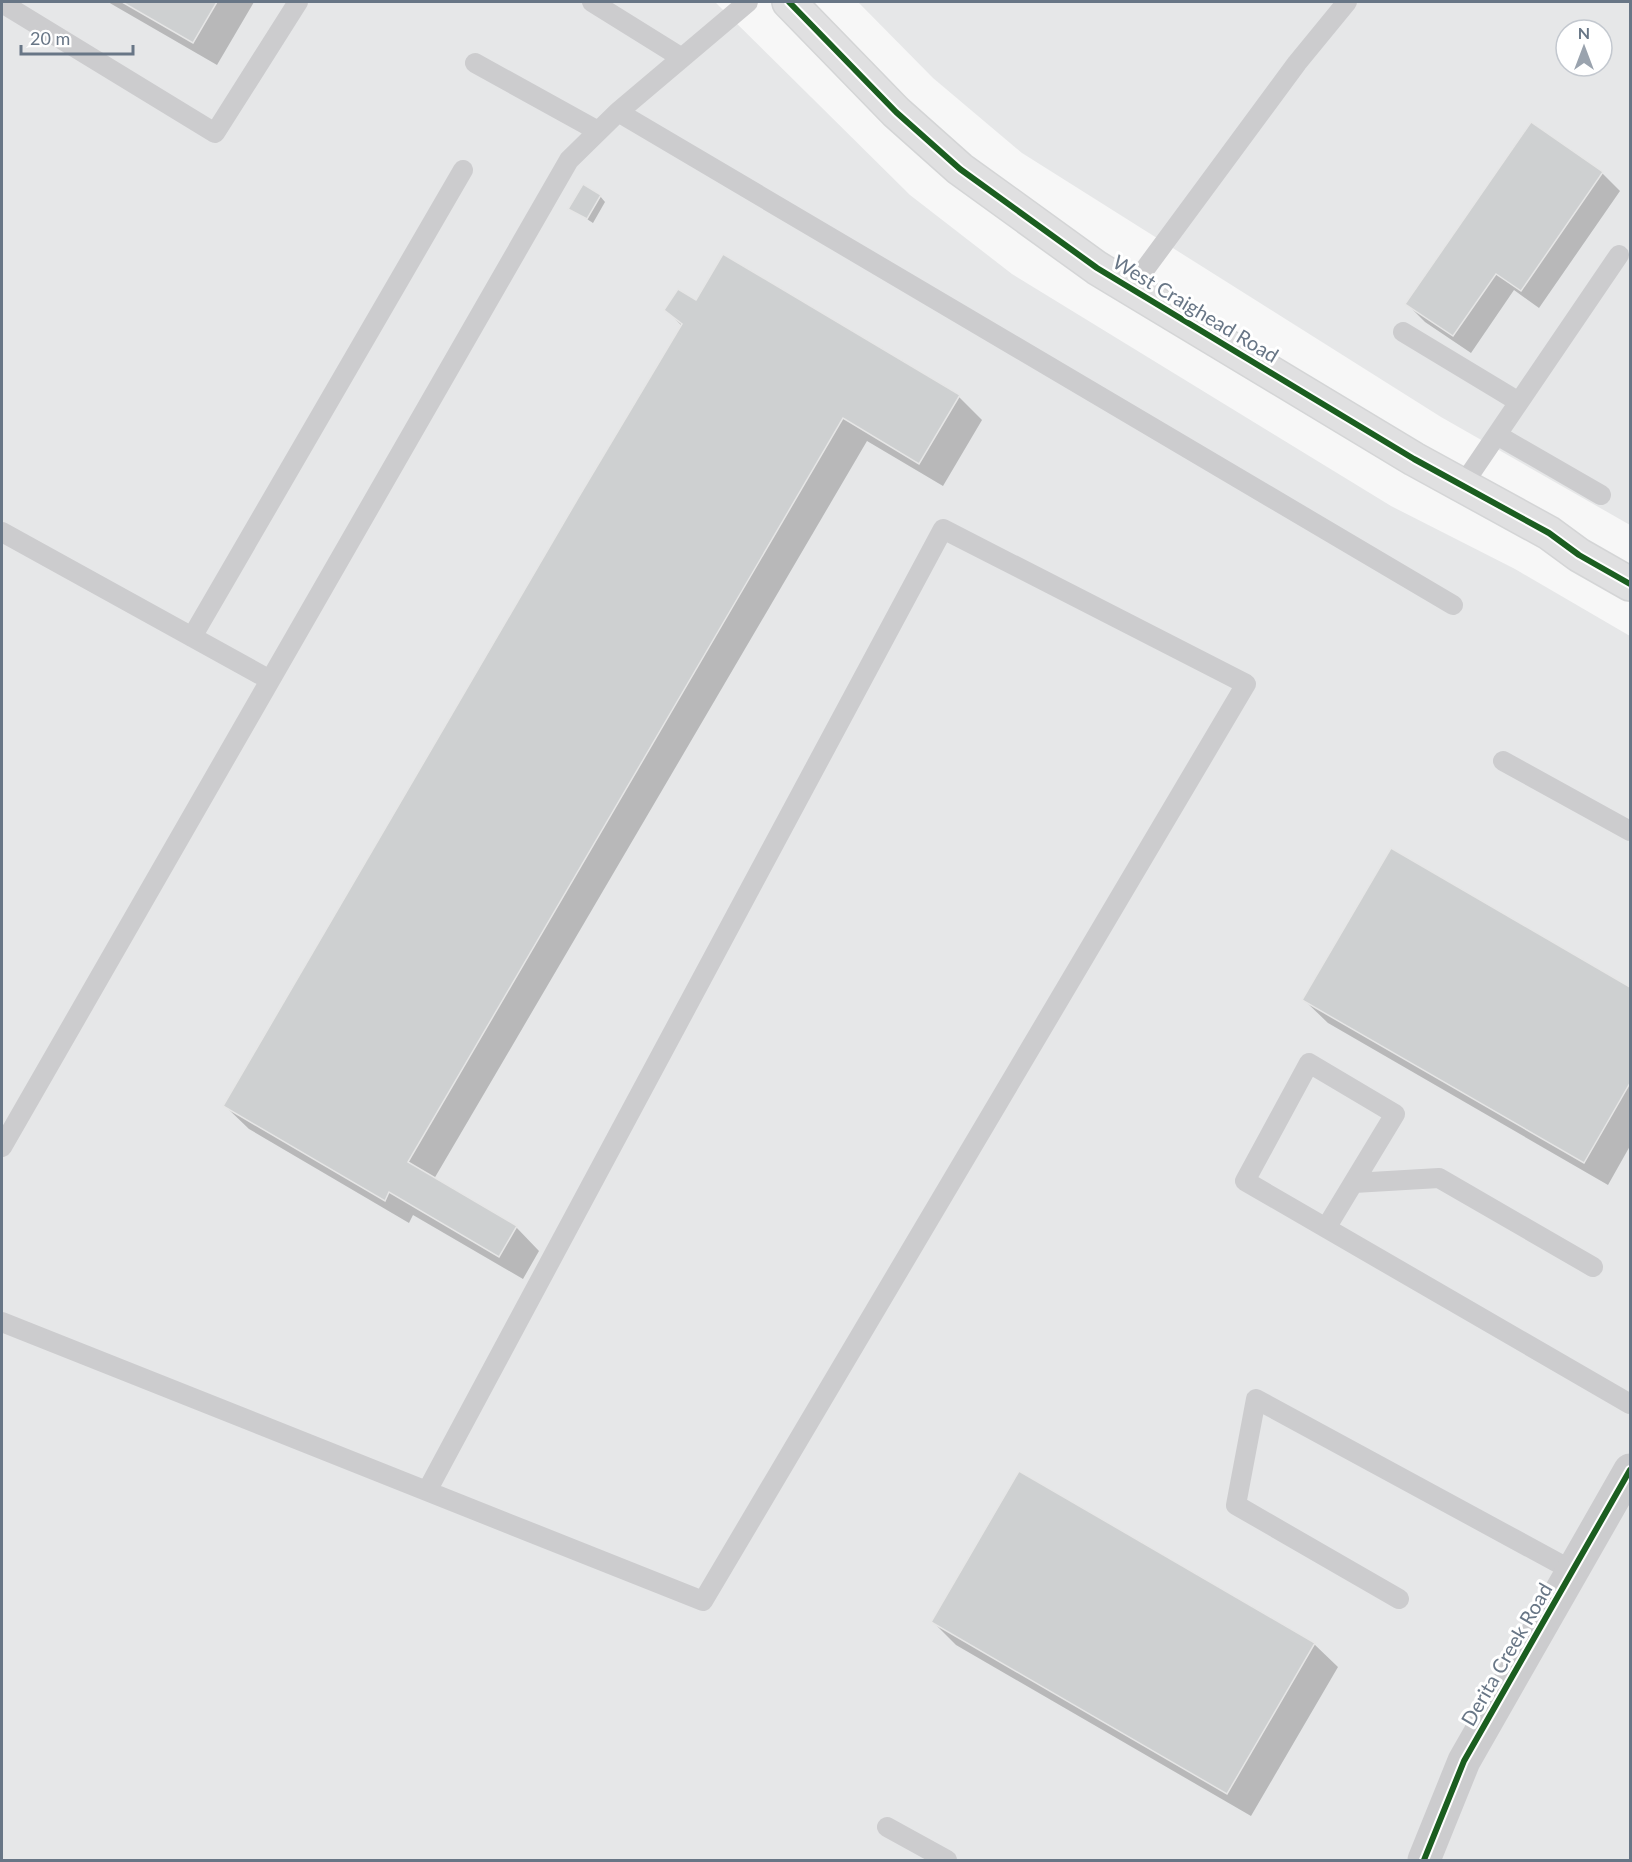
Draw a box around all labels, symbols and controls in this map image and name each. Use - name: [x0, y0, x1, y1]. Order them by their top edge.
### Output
- scale bar: [21, 18, 134, 56]
- north arrow: [1554, 18, 1614, 78]
- text: N: [1578, 23, 1590, 42]
- text: 20 m: [30, 27, 70, 49]
- street label: West Craighead Road: [1109, 249, 1283, 367]
- street label: Derita Creek Road: [1455, 1578, 1557, 1730]

